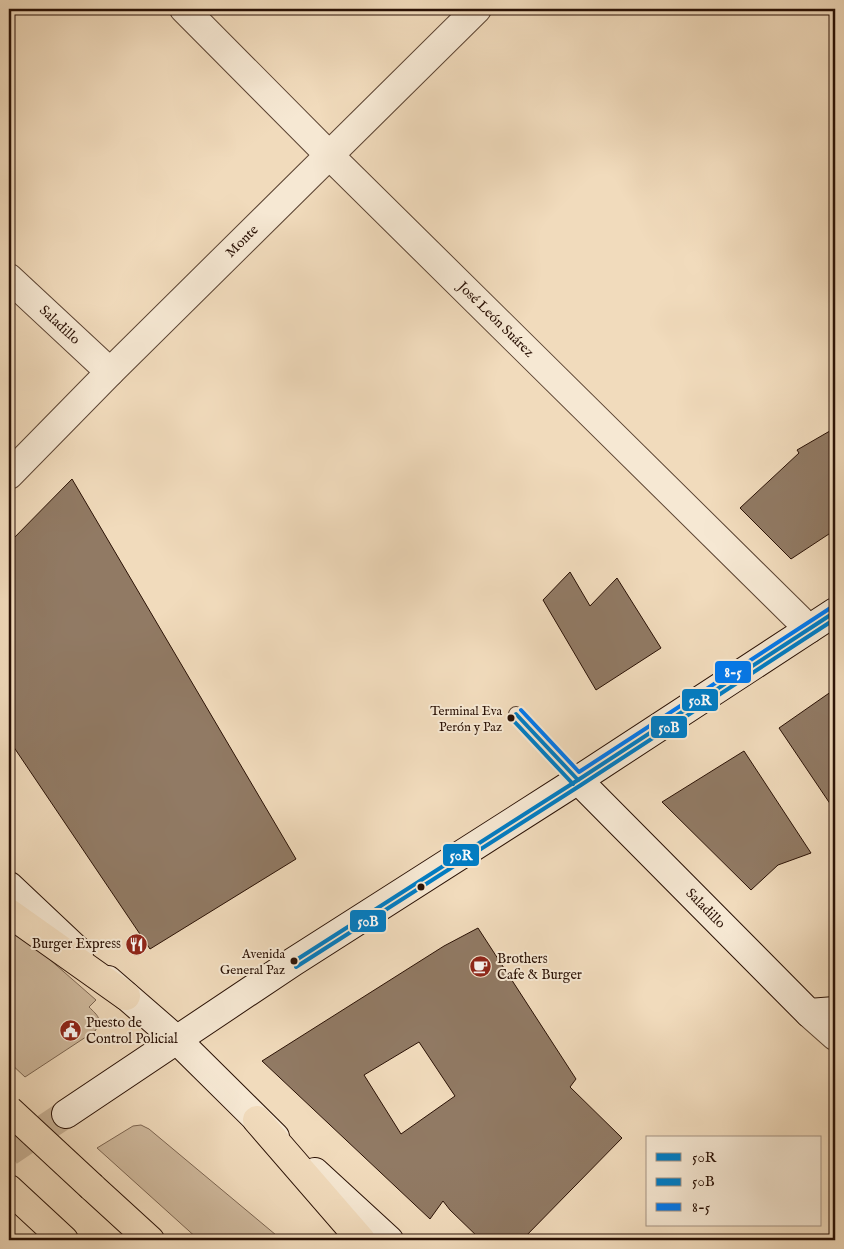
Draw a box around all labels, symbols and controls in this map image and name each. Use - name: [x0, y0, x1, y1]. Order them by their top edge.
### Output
- street label: Monte: [222, 221, 263, 262]
- street label: José León Suárez: [452, 276, 538, 362]
- street label: Saladillo: [35, 302, 84, 349]
- line badge: 8-5: [714, 660, 752, 684]
- text: 8-5: [724, 664, 742, 682]
- line badge: 50R: [681, 688, 719, 712]
- text: 50R: [689, 692, 713, 710]
- place label: Terminal Eva Perón y Paz: [430, 703, 502, 736]
- marker: Terminal Eva Perón y Paz: [506, 713, 516, 723]
- line badge: 50B: [650, 715, 688, 739]
- text: 50B: [658, 719, 680, 737]
- line badge: 50R: [442, 843, 480, 867]
- text: 50R: [450, 847, 474, 865]
- unlabelled marker: [416, 882, 426, 892]
- street label: Saladillo: [682, 885, 730, 933]
- line badge: 50B: [349, 909, 387, 933]
- text: 50B: [357, 913, 379, 931]
- restaurant icon: Burger Express: [125, 932, 149, 956]
- place label: Burger Express: [32, 935, 121, 953]
- place label: Avenida General Paz: [220, 946, 285, 979]
- place label: Brothers Cafe & Burger: [497, 950, 582, 984]
- cafe icon: Brothers Cafe & Burger: [469, 955, 493, 979]
- marker: Avenida General Paz: [289, 956, 299, 966]
- place label: Puesto de Control Policial: [86, 1014, 178, 1048]
- public building icon: Puesto de Control Policial: [58, 1019, 82, 1043]
- legend: [646, 1136, 822, 1226]
- text: 50R: [692, 1148, 717, 1167]
- text: 50B: [692, 1172, 715, 1191]
- text: 8-5: [692, 1198, 711, 1217]

